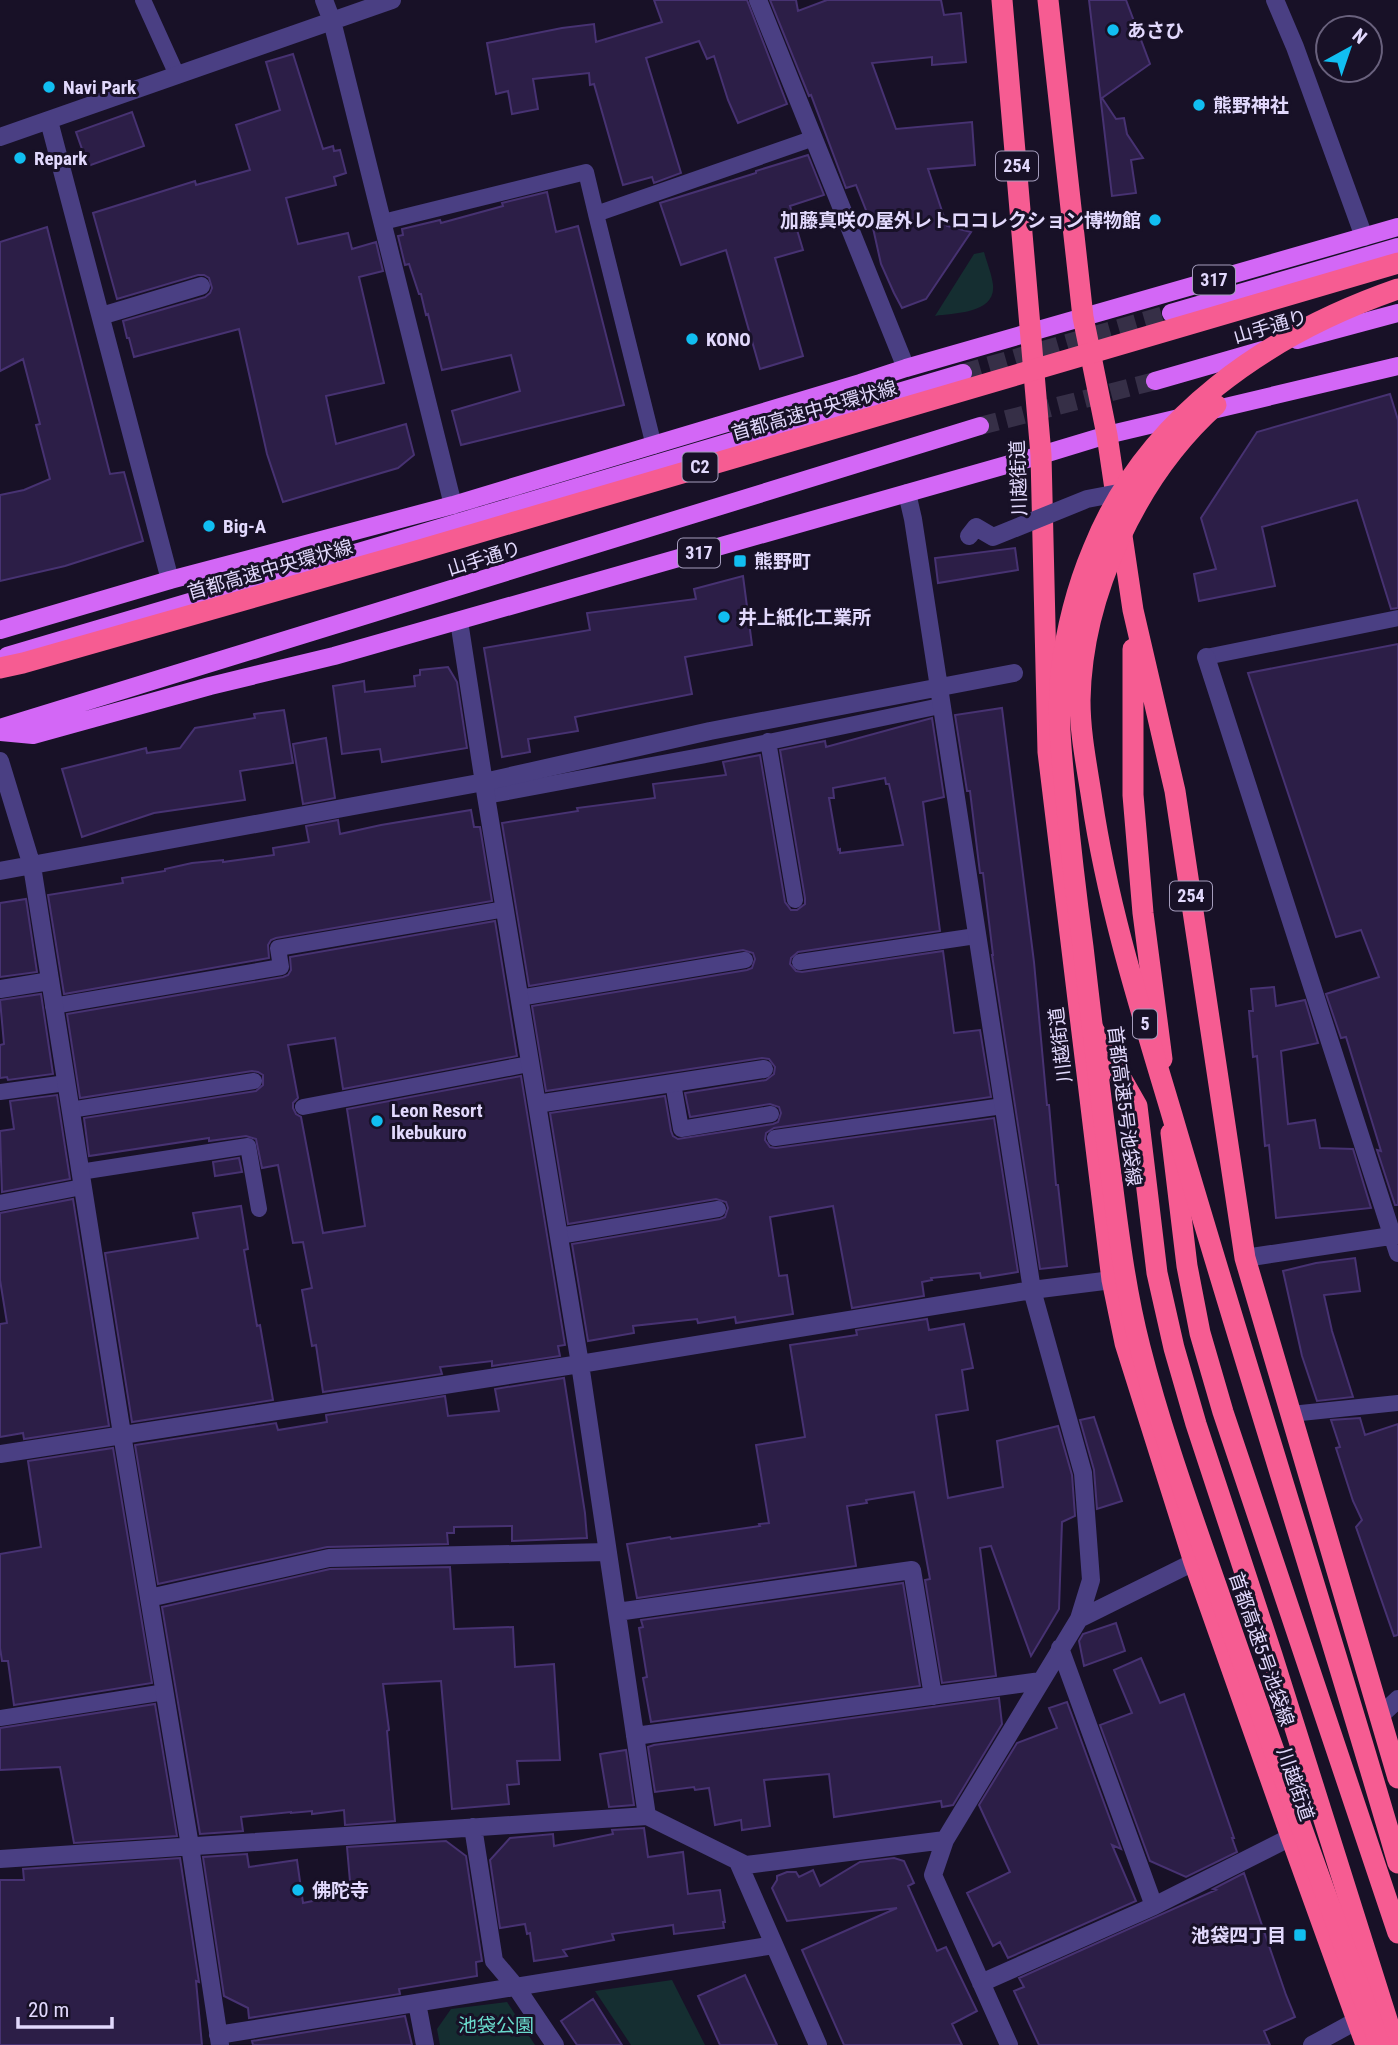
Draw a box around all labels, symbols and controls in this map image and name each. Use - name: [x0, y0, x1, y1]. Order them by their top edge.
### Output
- north arrow: [1314, 14, 1384, 84]
- place label: あさひ: [1127, 19, 1184, 42]
- marker: あさひ: [1105, 22, 1121, 38]
- text: N: [1348, 24, 1371, 49]
- place label: Navi Park: [63, 76, 137, 99]
- marker: Navi Park: [41, 79, 57, 95]
- place label: 熊野神社: [1213, 94, 1289, 117]
- marker: 熊野神社: [1191, 97, 1207, 113]
- place label: Repark: [34, 147, 88, 170]
- marker: Repark: [12, 150, 28, 166]
- road number: 254: [996, 152, 1038, 181]
- place label: 加藤真咲の屋外レトロコレクション博物館: [780, 209, 1141, 232]
- marker: 加藤真咲の屋外レトロコレクション博物館: [1147, 212, 1163, 228]
- road number: 317: [1193, 266, 1235, 294]
- street label: 山手通り: [1230, 305, 1310, 348]
- place label: KONO: [706, 328, 751, 351]
- marker: KONO: [684, 331, 700, 347]
- street label: 首都高速中央環状線: [729, 376, 900, 445]
- street label: 川越街道: [1006, 440, 1031, 516]
- road number: C2: [682, 452, 718, 481]
- place label: Big-A: [223, 515, 267, 538]
- marker: Big-A: [201, 518, 217, 534]
- street label: 首都高速中央環状線: [185, 535, 356, 604]
- street label: 山手通り: [444, 536, 524, 581]
- road number: 317: [678, 538, 720, 568]
- place label: 熊野町: [754, 550, 811, 573]
- marker: 熊野町: [732, 553, 748, 569]
- place label: 井上紙化工業所: [738, 606, 871, 629]
- marker: 井上紙化工業所: [716, 609, 732, 625]
- road number: 254: [1170, 882, 1212, 911]
- street label: 川越街道: [1044, 1006, 1077, 1084]
- road number: 5: [1133, 1009, 1157, 1038]
- street label: 首都高速5号池袋線: [1103, 1025, 1146, 1188]
- place label: Leon Resort Ikebukuro: [391, 1099, 483, 1144]
- marker: Leon Resort Ikebukuro: [369, 1113, 385, 1129]
- street label: 首都高速5号池袋線: [1224, 1569, 1299, 1729]
- street label: 川越街道: [1272, 1744, 1319, 1824]
- place label: 佛陀寺: [312, 1879, 369, 1902]
- marker: 佛陀寺: [290, 1882, 306, 1898]
- place label: 池袋四丁目: [1191, 1924, 1286, 1947]
- marker: 池袋四丁目: [1292, 1927, 1308, 1943]
- scale bar: [18, 1986, 112, 2030]
- text: 20 m: [28, 1998, 69, 2022]
- park label: 池袋公園: [458, 2014, 534, 2037]

